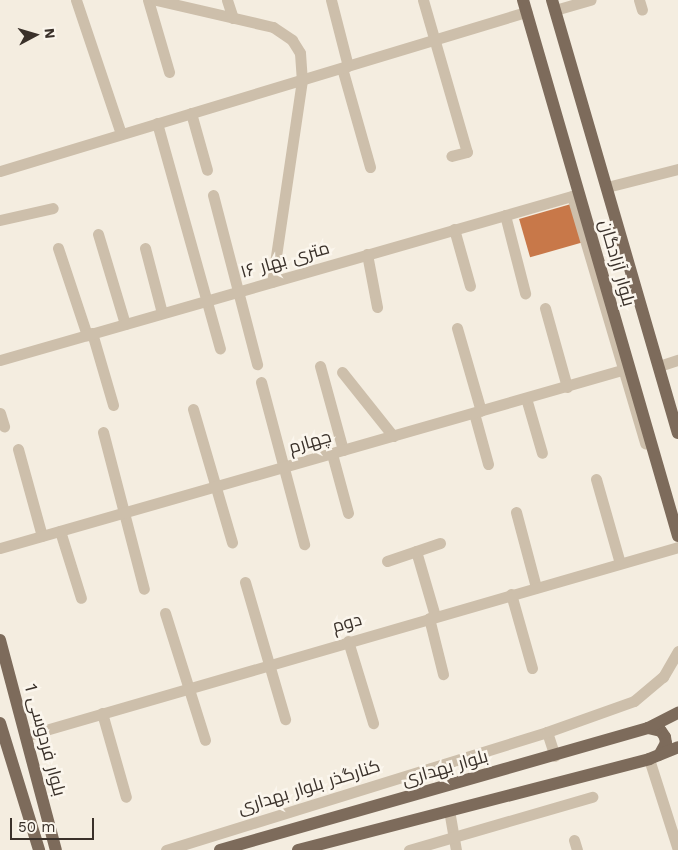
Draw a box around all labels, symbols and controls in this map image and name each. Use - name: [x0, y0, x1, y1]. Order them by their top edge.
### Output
- north arrow: [10, 10, 60, 60]
- text: N: [41, 27, 58, 39]
- street label: بلوار آزادگان: [594, 217, 640, 309]
- street label: ۱۶ متری بهار: [238, 237, 332, 283]
- street label: چهارم: [286, 426, 334, 458]
- street label: دوم: [330, 609, 364, 637]
- street label: بلوار فردوسی 1: [20, 682, 70, 798]
- street label: بلوار بهداری: [400, 745, 490, 791]
- street label: کنارگذر بلوار بهداری: [235, 755, 383, 819]
- scale bar: [12, 808, 96, 840]
- text: 50 m: [18, 818, 55, 836]

